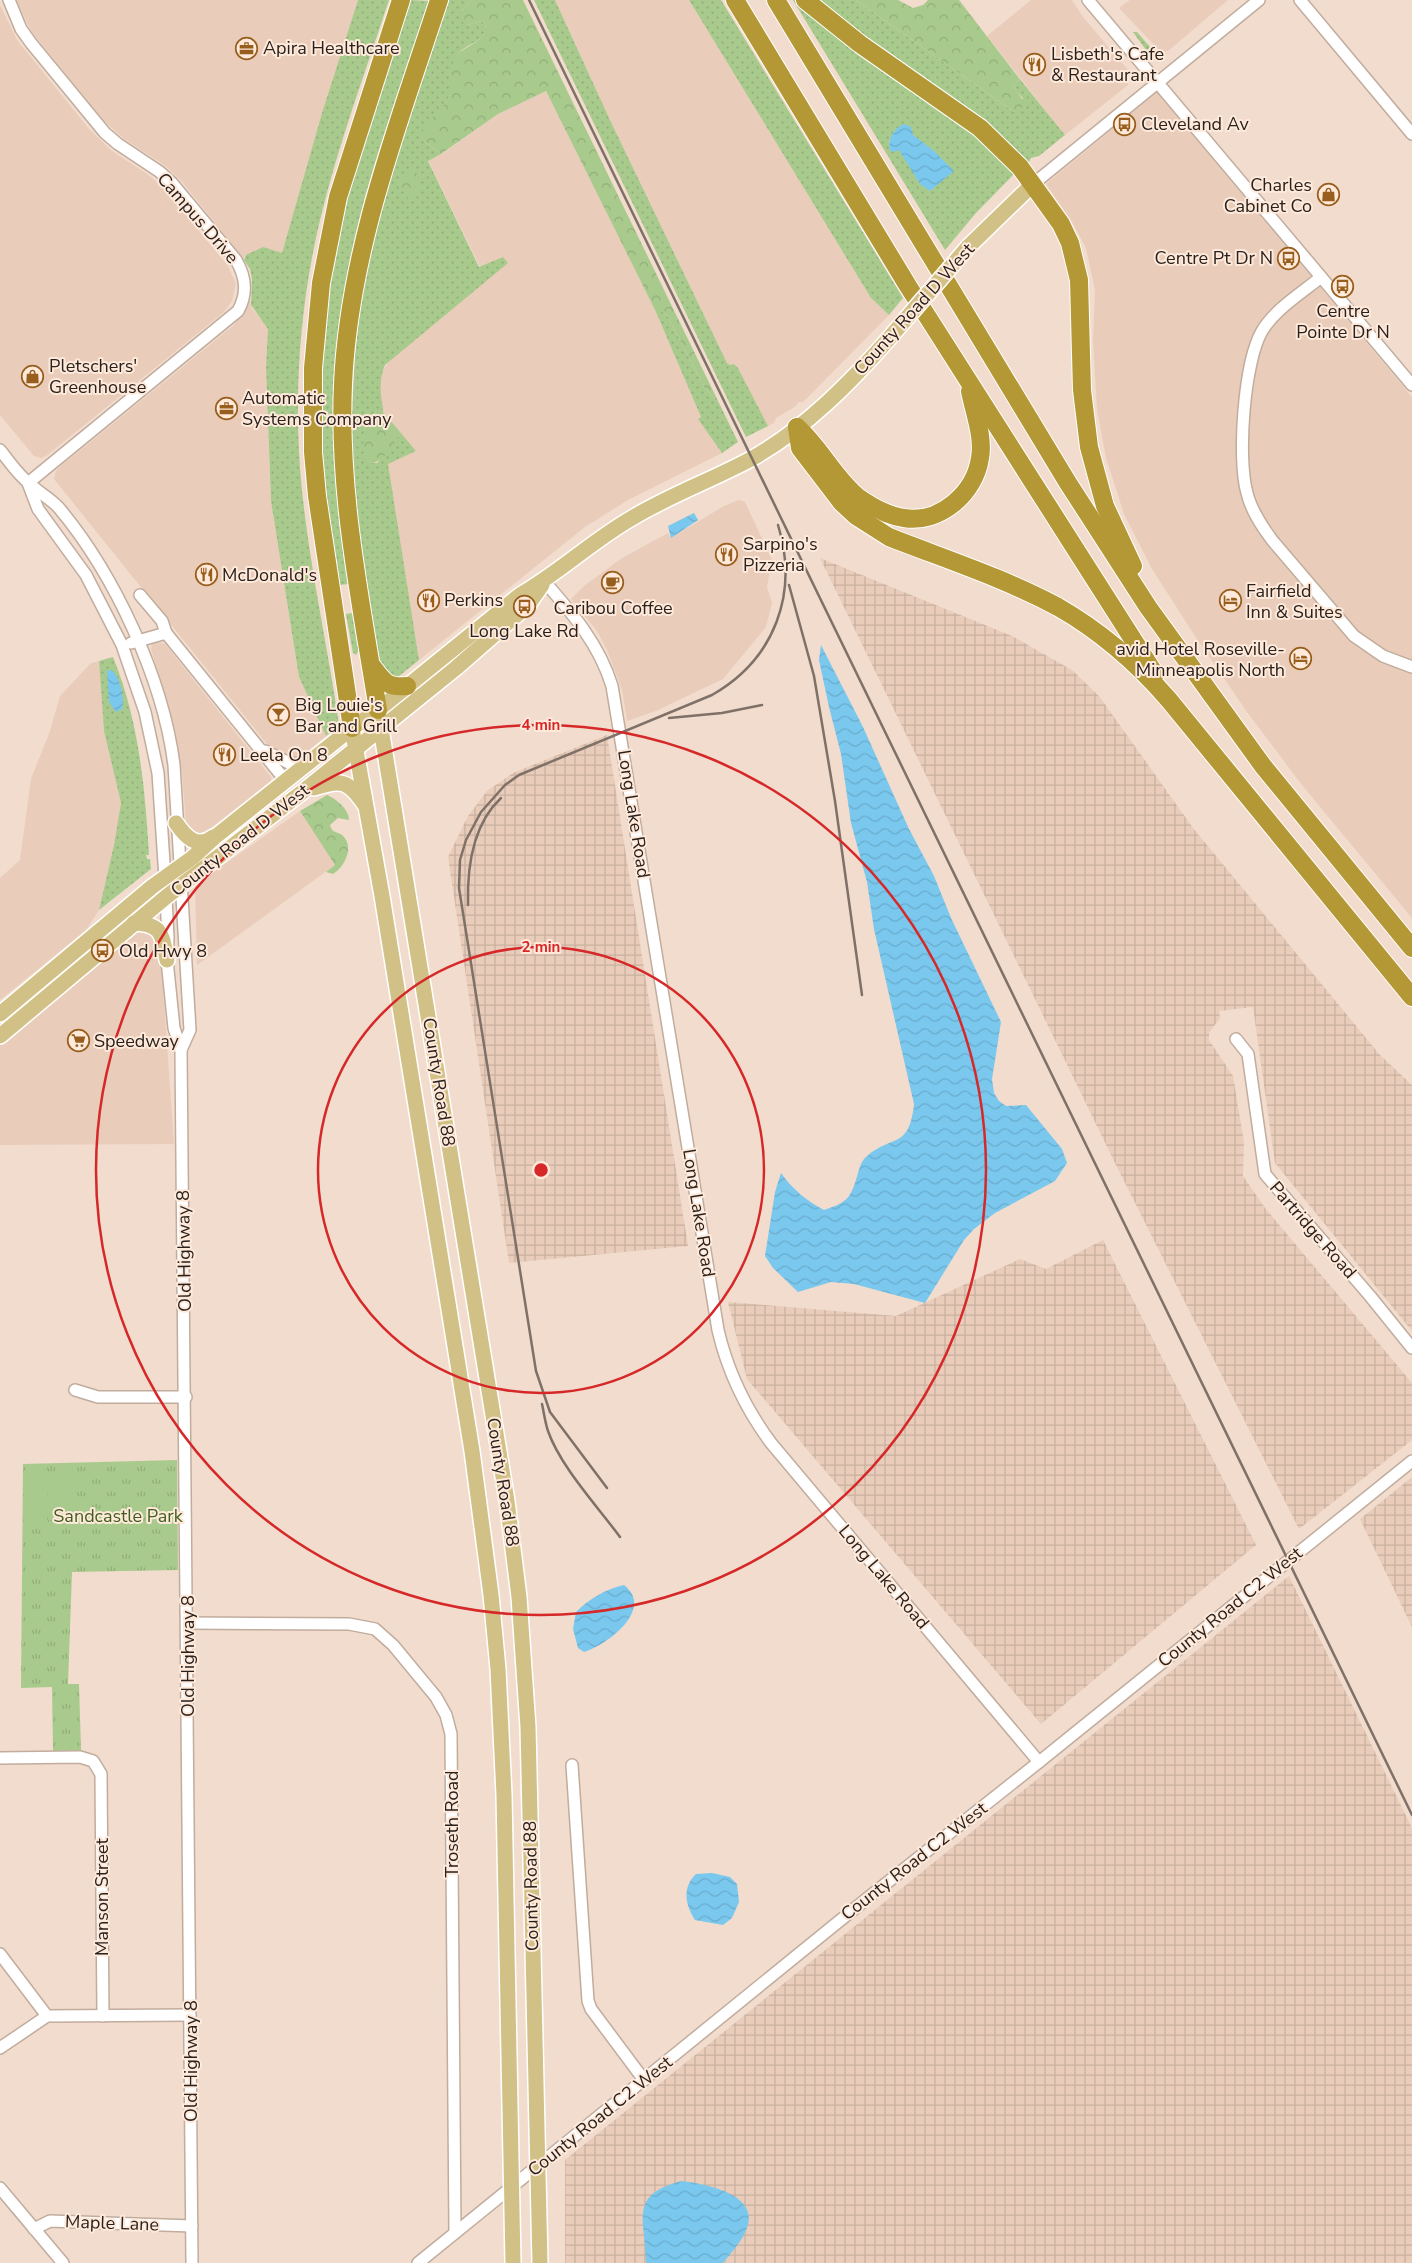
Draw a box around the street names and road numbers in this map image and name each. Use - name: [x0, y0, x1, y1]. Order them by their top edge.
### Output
- street label: Campus Drive: [152, 167, 244, 269]
- street label: County Road D West: [848, 237, 980, 380]
- street label: Long Lake Road: [612, 748, 656, 880]
- street label: County Road D West: [166, 778, 315, 902]
- street label: County Road 88: [417, 1016, 461, 1148]
- street label: Long Lake Road: [677, 1147, 721, 1279]
- street label: Partridge Road: [1264, 1176, 1362, 1284]
- street label: Old Highway 8: [171, 1190, 197, 1312]
- street label: County Road 88: [481, 1416, 525, 1548]
- street label: Long Lake Road: [833, 1520, 935, 1634]
- street label: County Road C2 West: [1153, 1541, 1308, 1673]
- street label: Old Highway 8: [176, 1595, 200, 1717]
- street label: Troseth Road: [440, 1770, 464, 1878]
- street label: County Road C2 West: [836, 1796, 993, 1926]
- street label: County Road 88: [518, 1821, 544, 1951]
- street label: Manson Street: [90, 1837, 114, 1956]
- street label: Old Highway 8: [179, 2000, 203, 2122]
- street label: County Road C2 West: [523, 2050, 678, 2182]
- street label: Maple Lane: [65, 2209, 159, 2237]

